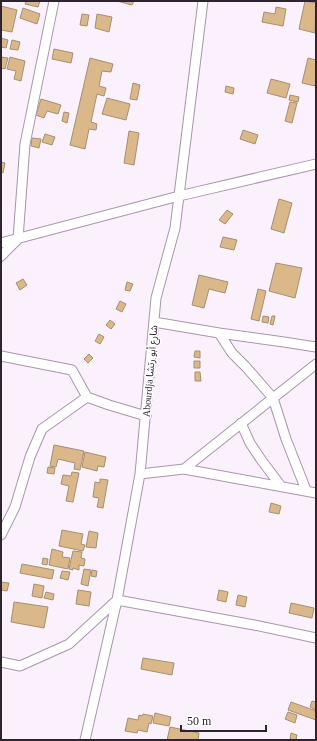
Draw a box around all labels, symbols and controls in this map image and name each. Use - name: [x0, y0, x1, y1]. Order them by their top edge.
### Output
- street label: Abourdja شارع أبو رتشا: [140, 324, 162, 418]
- scale bar: [181, 707, 266, 733]
- text: 50 m: [187, 714, 212, 728]

